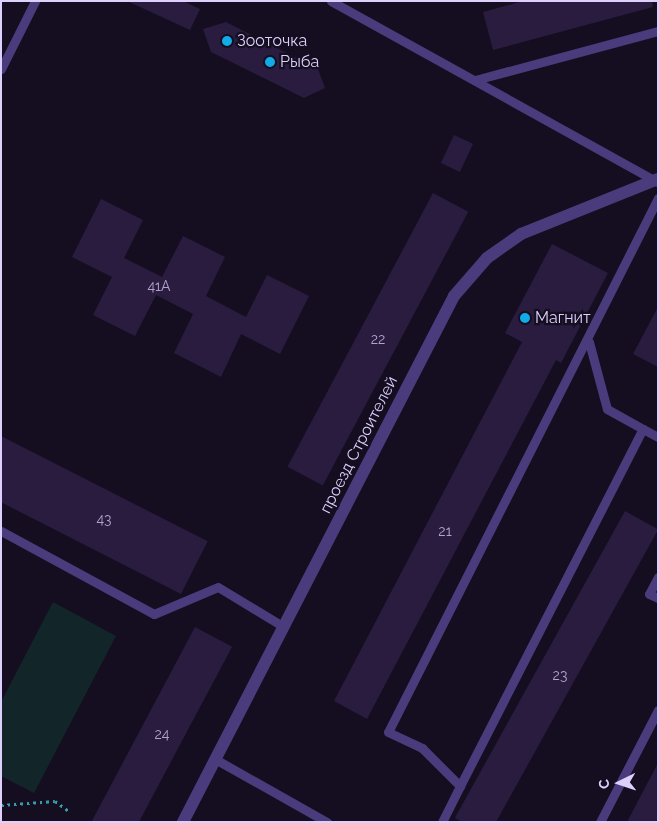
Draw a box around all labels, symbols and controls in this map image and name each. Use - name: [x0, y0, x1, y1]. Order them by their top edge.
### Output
- place label: Зооточка: [237, 31, 307, 51]
- marker: Зооточка: [221, 35, 233, 47]
- place label: Рыба: [280, 52, 319, 72]
- marker: Рыба: [264, 56, 276, 68]
- house number: 41А: [147, 278, 171, 294]
- place label: Магнит: [535, 308, 591, 328]
- marker: Магнит: [519, 312, 531, 324]
- house number: 22: [371, 331, 385, 347]
- street label: проезд Строителей: [316, 373, 402, 517]
- house number: 43: [96, 511, 112, 527]
- house number: 21: [438, 523, 452, 539]
- house number: 23: [553, 667, 567, 683]
- house number: 24: [155, 726, 169, 742]
- north arrow: [594, 758, 644, 808]
- text: С: [596, 779, 612, 789]

